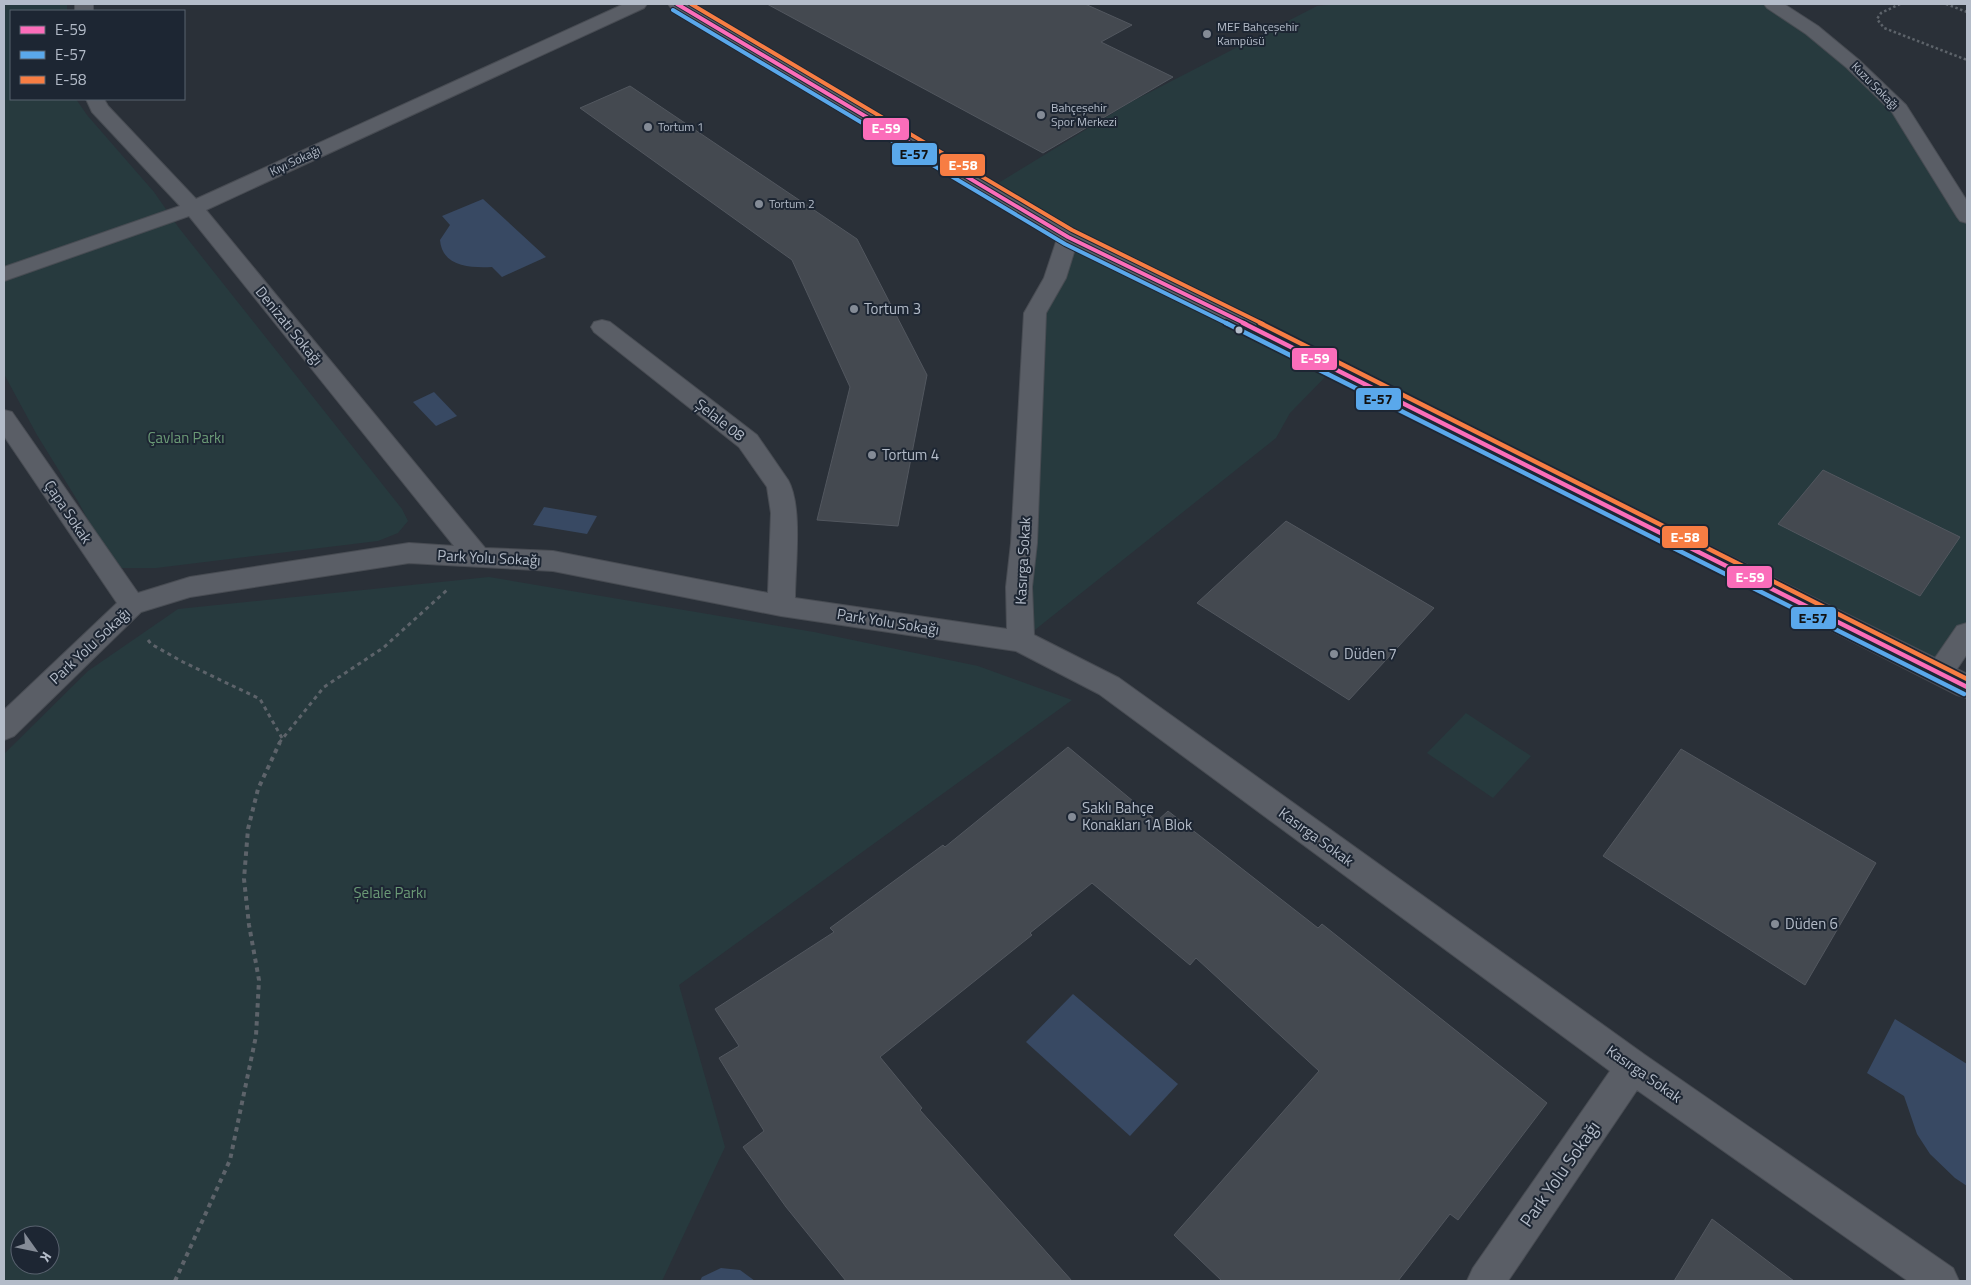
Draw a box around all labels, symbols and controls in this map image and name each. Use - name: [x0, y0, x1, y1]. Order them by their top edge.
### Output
- legend: [10, 10, 185, 100]
- place label: MEF Bahçeşehir Kampüsü: [1217, 17, 1299, 50]
- text: E-59: [55, 18, 86, 41]
- marker: MEF Bahçeşehir Kampüsü: [1201, 28, 1213, 40]
- text: E-57: [55, 43, 86, 66]
- street label: Kuzu Sokağı: [1847, 57, 1904, 114]
- text: E-58: [55, 68, 86, 91]
- place label: Bahçeşehir Spor Merkezi: [1051, 98, 1117, 131]
- marker: Bahçeşehir Spor Merkezi: [1035, 109, 1047, 121]
- place label: Tortum 1: [658, 117, 704, 136]
- line badge: E-59: [862, 117, 910, 141]
- text: E-59: [872, 117, 901, 138]
- marker: Tortum 1: [642, 121, 654, 133]
- street label: Kıyı Sokağı: [266, 141, 323, 181]
- line badge: E-57: [891, 142, 938, 166]
- text: E-57: [900, 143, 928, 164]
- line badge: E-58: [939, 153, 986, 177]
- text: E-58: [949, 154, 978, 175]
- place label: Tortum 2: [769, 194, 815, 213]
- marker: Tortum 2: [753, 198, 765, 210]
- street label: Denizatı Sokağı: [250, 281, 329, 370]
- place label: Tortum 3: [864, 297, 921, 320]
- marker: Tortum 3: [848, 303, 860, 315]
- unlabelled marker: [1234, 325, 1244, 335]
- line badge: E-59: [1291, 347, 1338, 371]
- text: E-59: [1301, 347, 1330, 368]
- line badge: E-57: [1355, 387, 1402, 411]
- text: E-57: [1364, 388, 1392, 409]
- street label: Şelale 08: [690, 393, 750, 446]
- park label: Çavlan Parkı: [147, 426, 225, 449]
- place label: Tortum 4: [882, 443, 939, 466]
- marker: Tortum 4: [866, 449, 878, 461]
- street label: Çapa Sokak: [39, 475, 98, 548]
- street label: Kasırga Sokak: [1009, 517, 1036, 605]
- line badge: E-58: [1661, 525, 1709, 549]
- text: E-58: [1671, 526, 1700, 547]
- street label: Park Yolu Sokağı: [437, 543, 541, 572]
- line badge: E-59: [1726, 565, 1773, 589]
- text: E-59: [1736, 566, 1765, 587]
- street label: Park Yolu Sokağı: [44, 602, 135, 689]
- street label: Park Yolu Sokağı: [835, 602, 941, 641]
- line badge: E-57: [1790, 606, 1837, 630]
- text: E-57: [1799, 607, 1827, 628]
- place label: Düden 7: [1344, 642, 1397, 665]
- marker: Düden 7: [1328, 648, 1340, 660]
- place label: Saklı Bahçe Konakları 1A Blok: [1082, 796, 1192, 836]
- street label: Kasırga Sokak: [1274, 801, 1359, 872]
- marker: Saklı Bahçe Konakları 1A Blok: [1066, 811, 1078, 823]
- park label: Şelale Parkı: [353, 881, 427, 904]
- place label: Düden 6: [1785, 912, 1838, 935]
- marker: Düden 6: [1769, 918, 1781, 930]
- street label: Kasırga Sokak: [1602, 1039, 1687, 1108]
- street label: Park Yolu Sokağı: [1513, 1115, 1606, 1232]
- north arrow: [10, 1225, 60, 1275]
- text: K: [35, 1248, 57, 1267]

